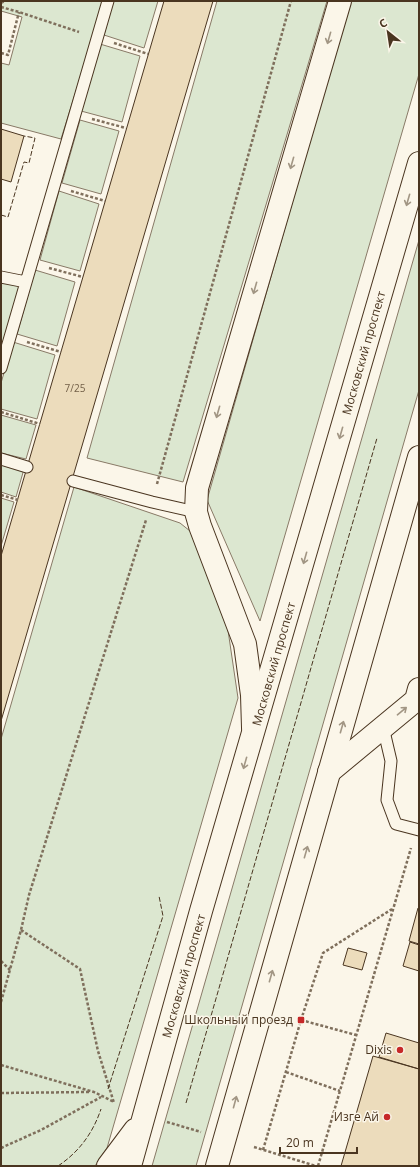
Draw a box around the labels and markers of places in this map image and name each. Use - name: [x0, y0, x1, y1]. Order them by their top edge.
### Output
- place label: Школьный проезд: [184, 1011, 293, 1028]
- marker: Школьный проезд: [296, 1015, 306, 1025]
- place label: Dixis: [365, 1041, 392, 1058]
- marker: Dixis: [395, 1045, 405, 1055]
- place label: Изге Ай: [334, 1108, 379, 1125]
- marker: Изге Ай: [382, 1112, 392, 1122]

